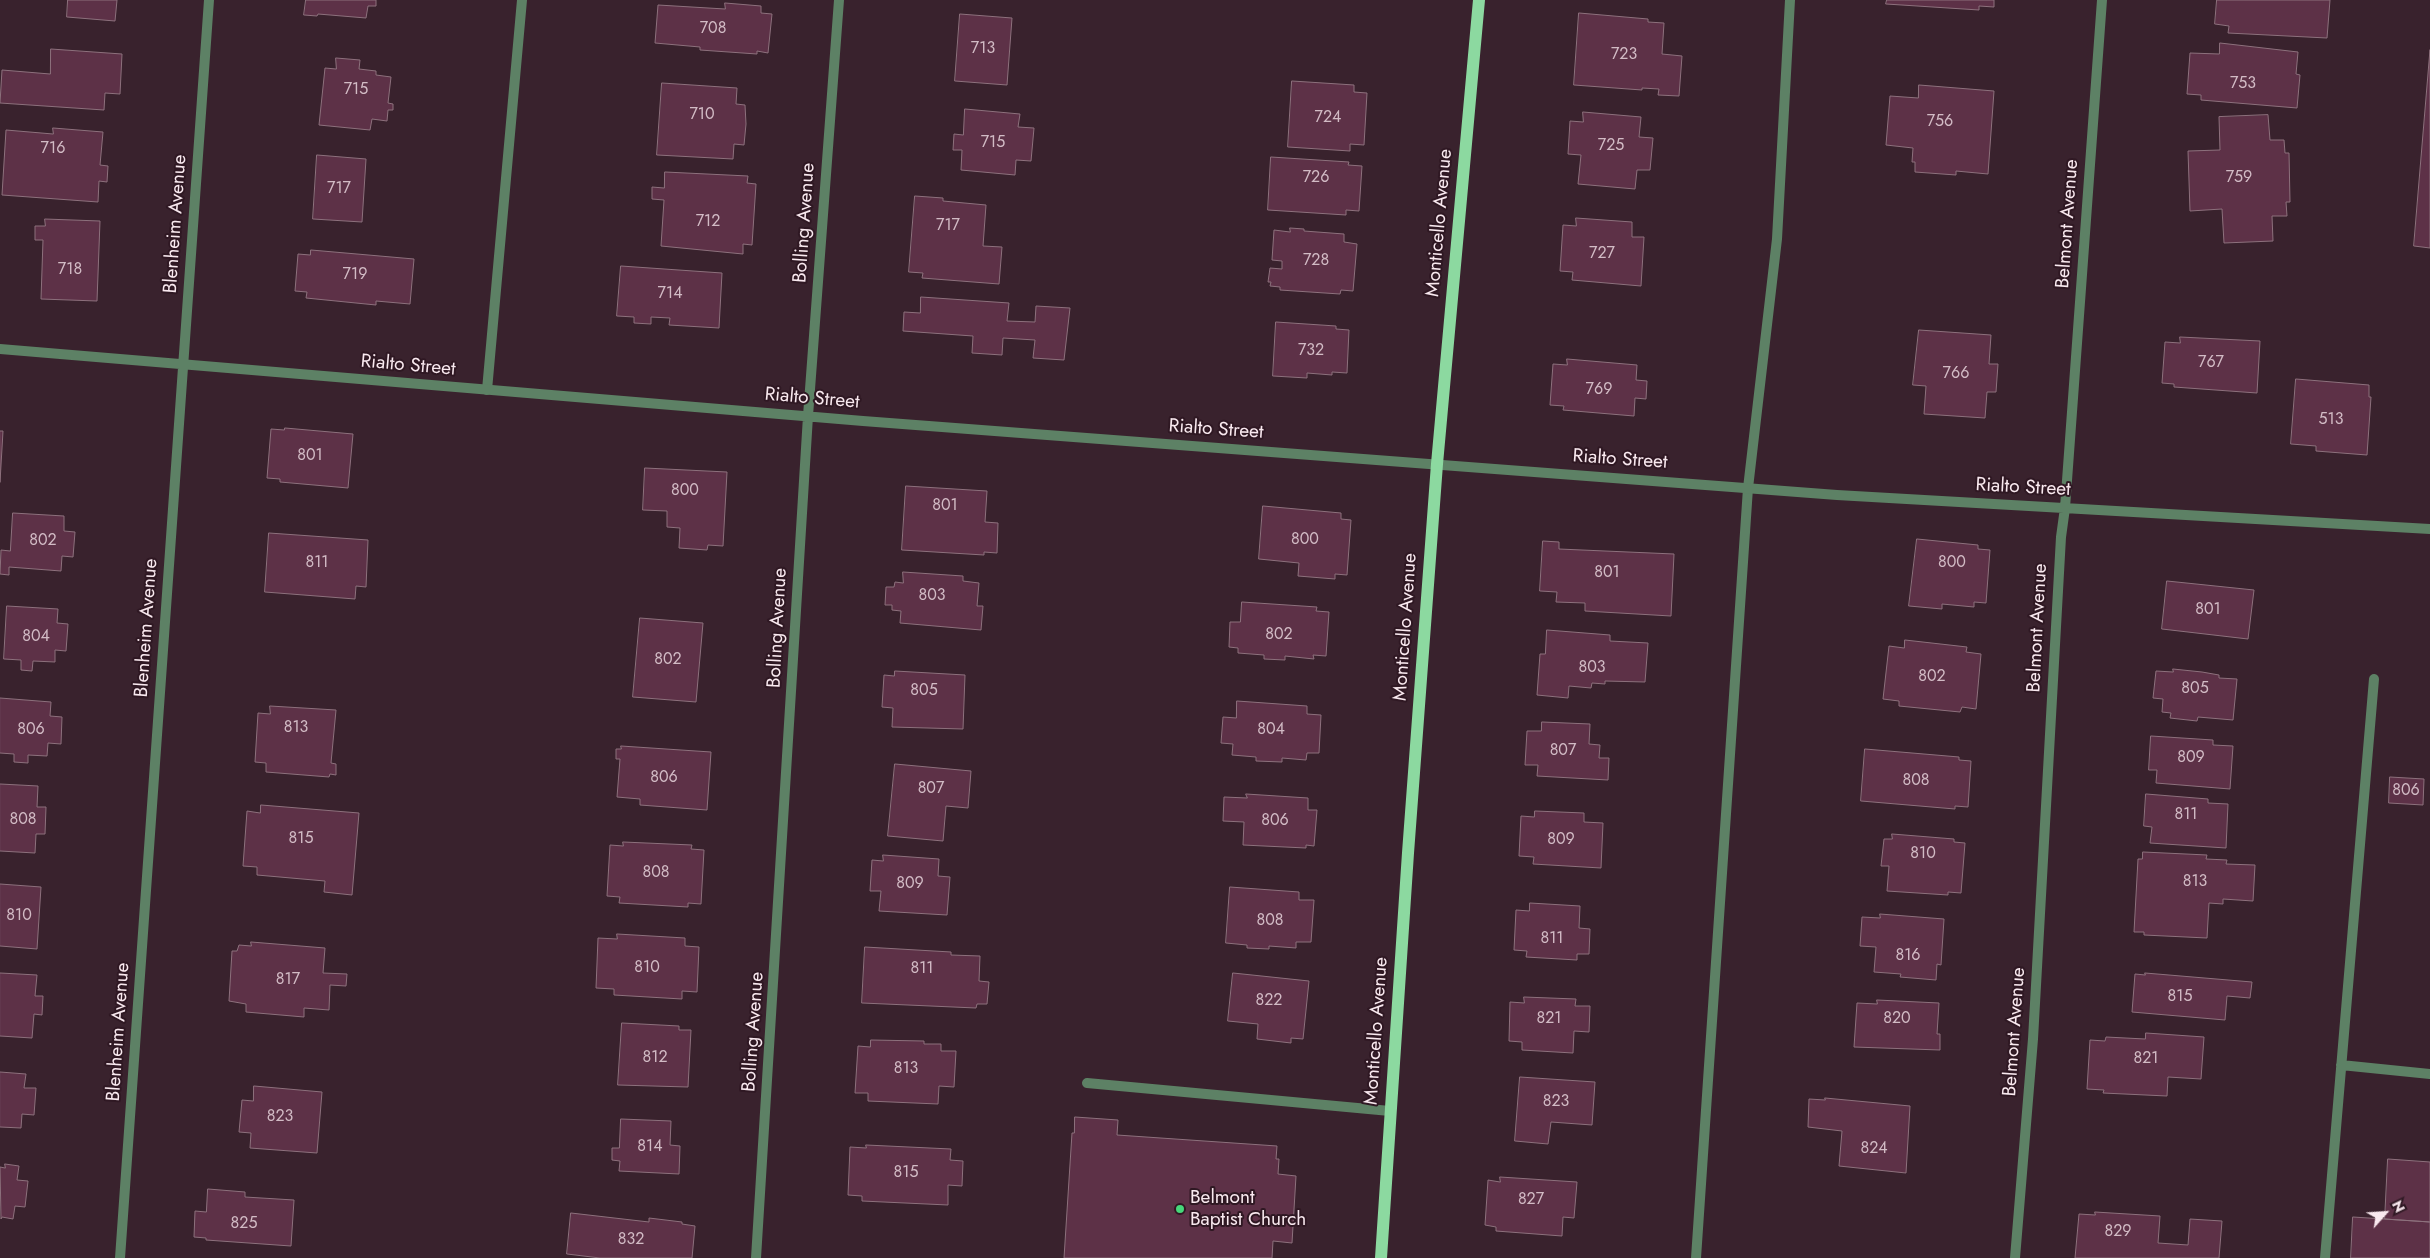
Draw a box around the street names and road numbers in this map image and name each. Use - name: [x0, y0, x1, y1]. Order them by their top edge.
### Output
- street label: Monticello Avenue: [1422, 148, 1458, 298]
- street label: Blenheim Avenue: [160, 154, 192, 294]
- street label: Belmont Avenue: [2052, 159, 2084, 289]
- street label: Bolling Avenue: [789, 162, 821, 284]
- street label: Rialto Street: [360, 351, 456, 381]
- street label: Rialto Street: [764, 384, 860, 414]
- street label: Rialto Street: [1168, 415, 1264, 445]
- street label: Rialto Street: [1572, 445, 1668, 475]
- street label: Rialto Street: [1975, 474, 2071, 502]
- street label: Monticello Avenue: [1389, 552, 1423, 702]
- street label: Blenheim Avenue: [131, 558, 163, 698]
- street label: Belmont Avenue: [2023, 563, 2053, 693]
- street label: Bolling Avenue: [763, 567, 793, 689]
- street label: Monticello Avenue: [1360, 956, 1394, 1106]
- street label: Blenheim Avenue: [103, 962, 135, 1102]
- street label: Belmont Avenue: [1999, 967, 2031, 1097]
- street label: Bolling Avenue: [738, 971, 770, 1093]

